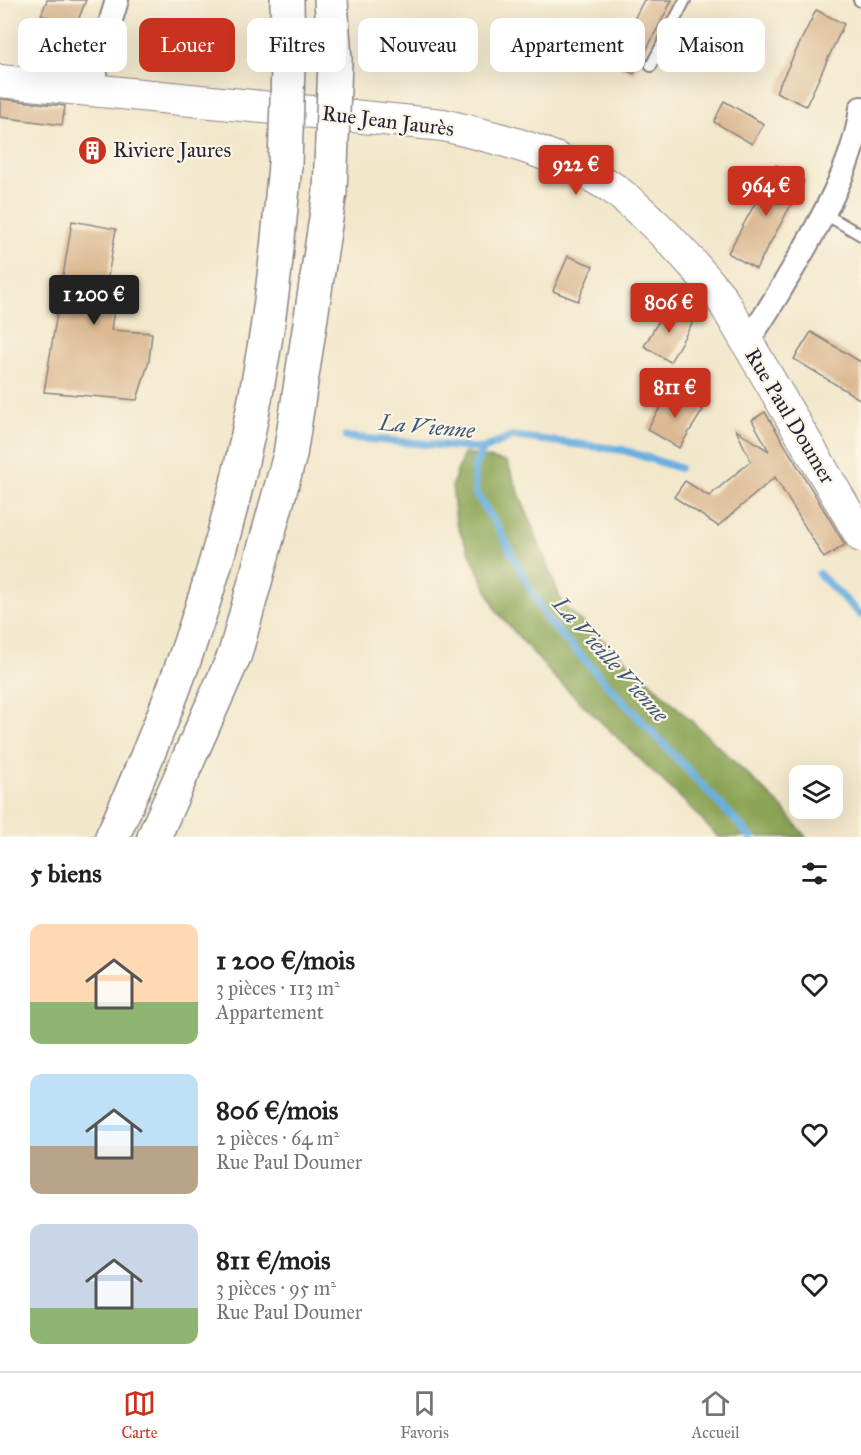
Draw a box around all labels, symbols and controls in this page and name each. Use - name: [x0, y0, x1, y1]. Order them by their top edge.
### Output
- chip: Acheter: [18, 18, 127, 72]
- chip: Louer: [139, 18, 235, 72]
- chip: Filtres: [247, 18, 346, 72]
- chip: Nouveau: [358, 18, 478, 72]
- chip: Appartement: [490, 18, 645, 72]
- chip: Maison: [657, 18, 765, 72]
- street label: Rue Jean Jaurès: [320, 100, 456, 142]
- building icon: Riviere Jaures: [76, 134, 108, 166]
- place label: Riviere Jaures: [113, 137, 231, 163]
- pin: 922 €: [534, 145, 618, 196]
- text: 922 €: [553, 152, 599, 176]
- pin: 964 €: [724, 166, 808, 217]
- text: 964 €: [742, 173, 790, 197]
- pin: 1 200 €: [39, 275, 149, 326]
- text: 1 200 €: [63, 282, 125, 306]
- pin: 806 €: [627, 283, 711, 334]
- text: 806 €: [645, 290, 693, 314]
- street label: Rue Paul Doumer: [739, 343, 841, 489]
- pin: 811 €: [633, 368, 717, 419]
- text: 811 €: [654, 375, 696, 399]
- water label: La Vienne: [377, 409, 477, 444]
- water label: La Vieille Vienne: [547, 590, 675, 728]
- map controls: [789, 765, 843, 819]
- button: layers: [789, 765, 843, 819]
- text: 5 biens: [30, 857, 102, 889]
- icon: filters: [798, 857, 831, 890]
- text: 1 200 €/mois: [216, 944, 355, 976]
- icon: home: [78, 948, 150, 1020]
- icon: heart: [798, 968, 831, 1001]
- text: 3 pièces · 113 m²: [216, 976, 340, 1000]
- text: Appartement: [216, 1000, 324, 1024]
- text: 806 €/mois: [216, 1094, 338, 1126]
- icon: home: [78, 1098, 150, 1170]
- icon: heart: [798, 1118, 831, 1151]
- text: 2 pièces · 64 m²: [216, 1126, 339, 1150]
- text: Rue Paul Doumer: [216, 1150, 362, 1174]
- text: 811 €/mois: [216, 1244, 330, 1276]
- icon: home: [78, 1248, 150, 1320]
- icon: heart: [798, 1268, 831, 1301]
- text: 3 pièces · 95 m²: [216, 1276, 336, 1300]
- text: Rue Paul Doumer: [216, 1300, 362, 1324]
- tab: Carte: [121, 1387, 157, 1442]
- tab: Favoris: [400, 1387, 449, 1442]
- tab: Accueil: [691, 1387, 740, 1442]

